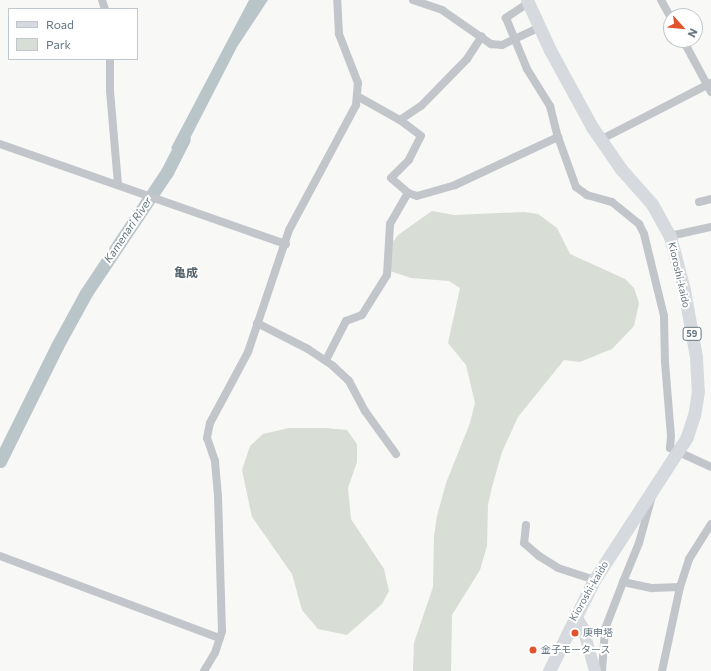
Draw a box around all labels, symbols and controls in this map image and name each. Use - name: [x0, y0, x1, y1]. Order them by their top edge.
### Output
- legend: [8, 8, 138, 60]
- north arrow: [663, 8, 703, 48]
- text: Road: [46, 17, 74, 31]
- text: N: [686, 27, 701, 40]
- text: Park: [46, 37, 71, 51]
- water label: Kamenari River: [101, 195, 155, 265]
- street label: Kioroshi-kaido: [666, 241, 692, 309]
- district label: 亀成: [174, 266, 198, 280]
- road number: 59: [682, 327, 702, 341]
- street label: Kioroshi-kaido: [567, 559, 611, 623]
- place label: 庚申塔: [583, 627, 613, 639]
- marker: 庚申塔: [570, 628, 580, 638]
- place label: 金子モータース: [541, 644, 611, 656]
- marker: 金子モータース: [528, 645, 538, 655]

